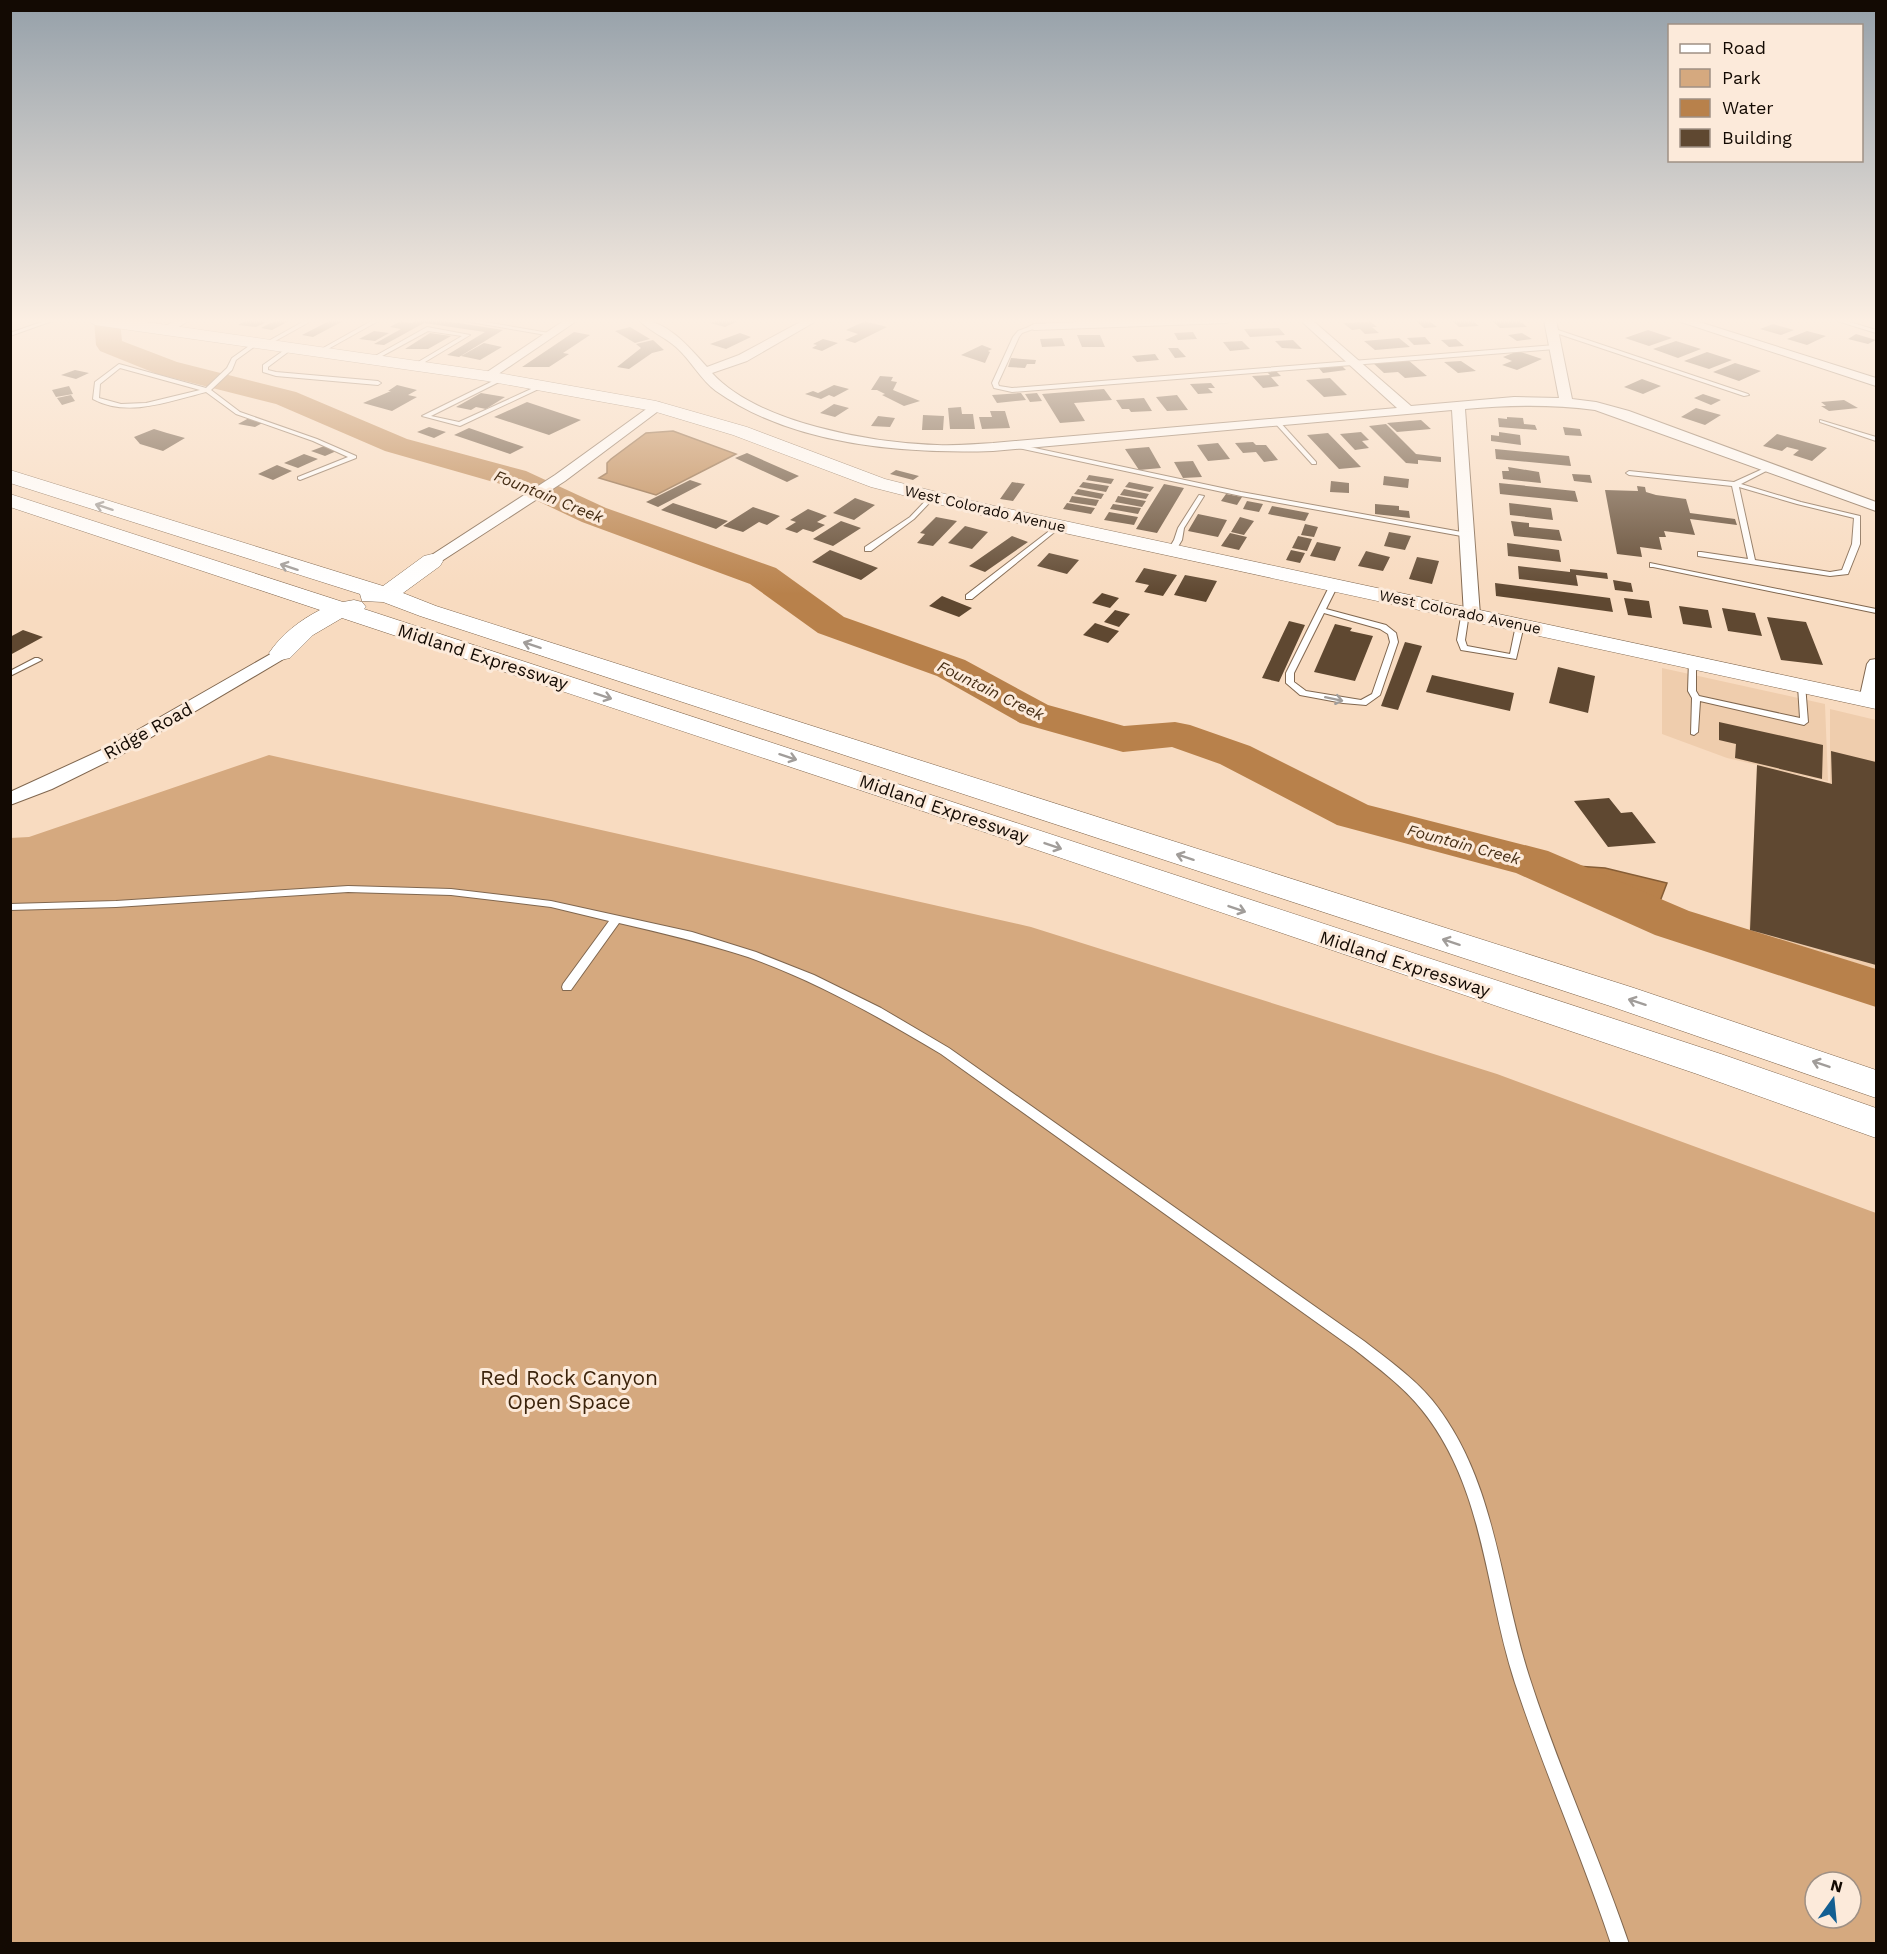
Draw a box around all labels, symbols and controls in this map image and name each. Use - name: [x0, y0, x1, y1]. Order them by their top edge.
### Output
- legend: [1668, 24, 1863, 162]
- text: Road: [1722, 37, 1766, 58]
- text: Park: [1722, 67, 1761, 88]
- text: Water: [1722, 97, 1774, 118]
- text: Building: [1722, 127, 1792, 148]
- water label: Fountain Creek: [491, 466, 607, 528]
- street label: West Colorado Avenue: [903, 482, 1067, 536]
- one-way arrow: [95, 500, 114, 511]
- one-way arrow: [280, 560, 299, 571]
- street label: West Colorado Avenue: [1377, 586, 1543, 638]
- street label: Midland Expressway: [395, 619, 572, 694]
- one-way arrow: [523, 639, 542, 650]
- water label: Fountain Creek: [934, 656, 1048, 725]
- one-way arrow: [593, 691, 612, 702]
- one-way arrow: [1324, 694, 1343, 706]
- street label: Ridge Road: [100, 698, 196, 764]
- one-way arrow: [778, 752, 797, 763]
- street label: Midland Expressway: [857, 770, 1032, 848]
- water label: Fountain Creek: [1405, 820, 1524, 869]
- one-way arrow: [1043, 841, 1061, 852]
- one-way arrow: [1176, 850, 1195, 861]
- one-way arrow: [1227, 904, 1246, 915]
- street label: Midland Expressway: [1317, 926, 1494, 1001]
- one-way arrow: [1442, 936, 1461, 947]
- one-way arrow: [1628, 995, 1647, 1006]
- one-way arrow: [1812, 1058, 1831, 1069]
- park label: Red Rock Canyon Open Space: [480, 1365, 658, 1414]
- north arrow: [1803, 1870, 1863, 1930]
- text: N: [1829, 1875, 1845, 1897]

